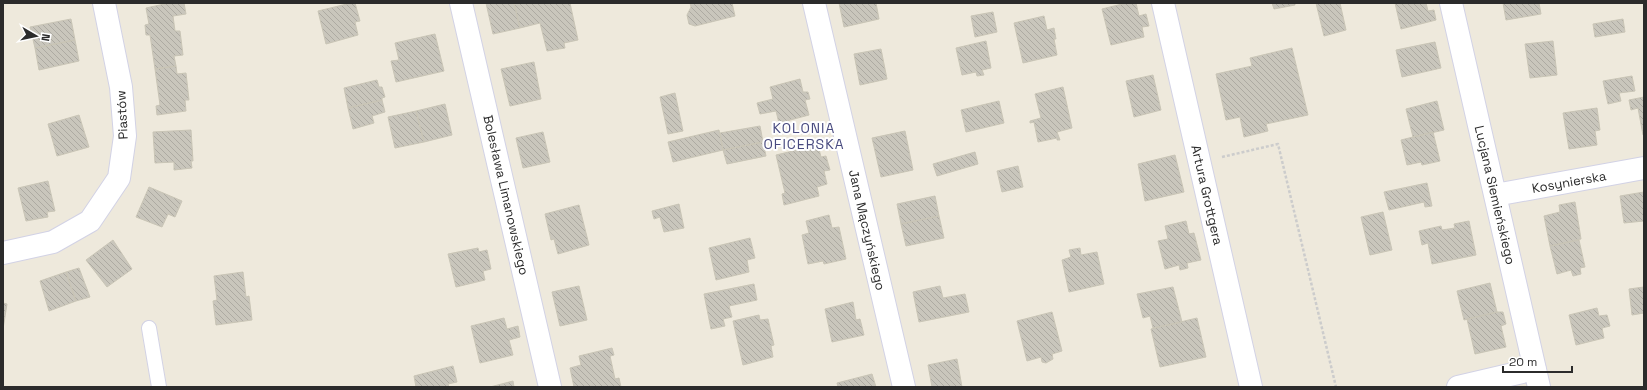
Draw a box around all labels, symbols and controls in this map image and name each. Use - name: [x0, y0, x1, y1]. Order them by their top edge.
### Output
- north arrow: [16, 16, 56, 56]
- text: N: [38, 33, 53, 42]
- street label: Piastów: [112, 90, 132, 140]
- street label: Bolesława Limanowskiego: [479, 113, 533, 277]
- district label: KOLONIA OFICERSKA: [764, 119, 845, 153]
- street label: Lucjana Siemieńskiego: [1471, 124, 1519, 266]
- street label: Artura Grottgera: [1187, 143, 1227, 247]
- street label: Kosynierska: [1530, 167, 1608, 197]
- street label: Jana Mączyńskiego: [845, 168, 889, 292]
- scale bar: [1503, 348, 1572, 374]
- text: 20 m: [1509, 354, 1537, 370]

